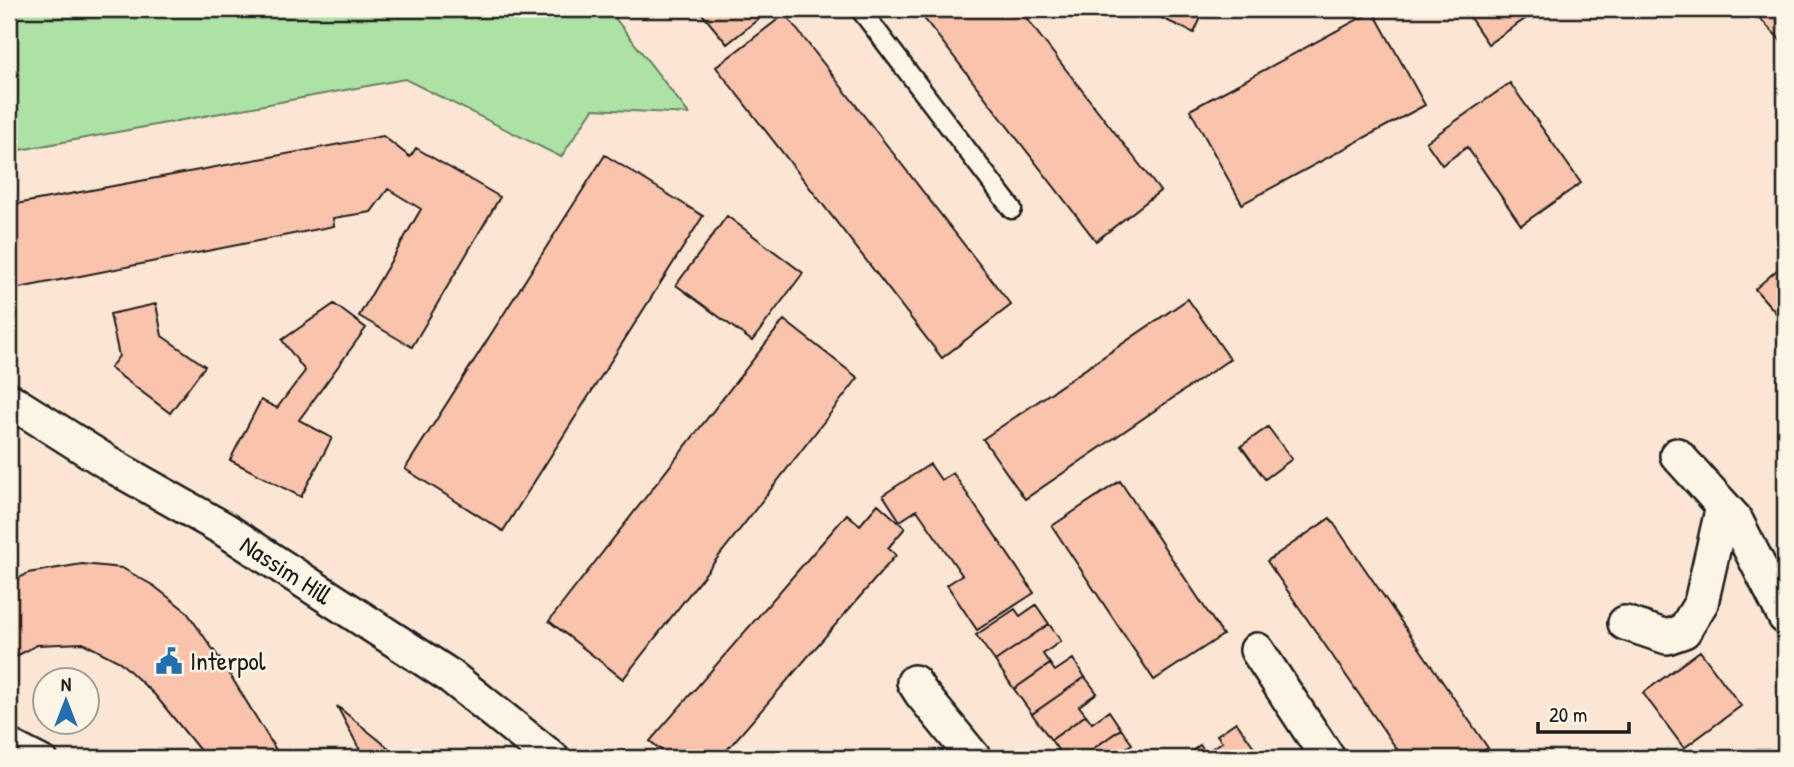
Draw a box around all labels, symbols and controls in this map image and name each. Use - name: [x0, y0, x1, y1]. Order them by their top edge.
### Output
- street label: Nassim Hill: [234, 527, 340, 613]
- place label: Interpol: [190, 643, 266, 678]
- public building icon: Interpol: [154, 646, 184, 676]
- north arrow: [32, 666, 102, 736]
- text: N: [61, 671, 71, 697]
- scale bar: [1538, 690, 1630, 734]
- text: 20 m: [1549, 700, 1587, 729]

